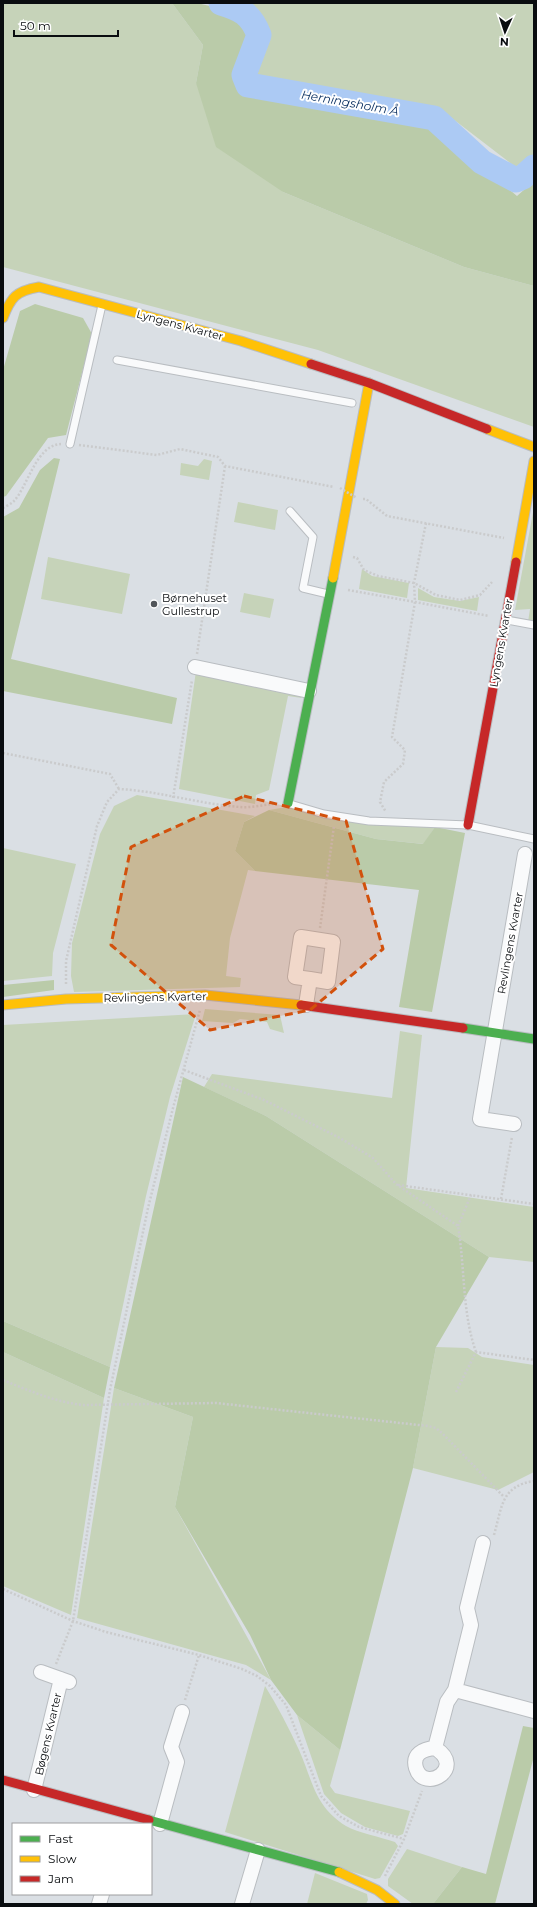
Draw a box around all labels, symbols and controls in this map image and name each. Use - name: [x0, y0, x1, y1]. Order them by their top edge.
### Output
- scale bar: [14, 12, 118, 38]
- north arrow: [485, 12, 525, 52]
- text: 50 m: [20, 18, 51, 33]
- text: N: [500, 35, 509, 49]
- water label: Herningsholm Å: [300, 87, 400, 118]
- street label: Lyngens Kvarter: [135, 307, 225, 343]
- place label: Børnehuset Gullestrup: [162, 591, 227, 618]
- street label: Lyngens Kvarter: [486, 598, 516, 688]
- marker: Børnehuset Gullestrup: [149, 599, 159, 609]
- street label: Revlingens Kvarter: [494, 891, 526, 995]
- street label: Revlingens Kvarter: [103, 989, 207, 1005]
- street label: Bøgens Kvarter: [32, 1691, 64, 1777]
- legend: [12, 1823, 152, 1895]
- text: Fast: [48, 1831, 73, 1846]
- text: Slow: [48, 1851, 77, 1866]
- text: Jam: [47, 1871, 74, 1886]

